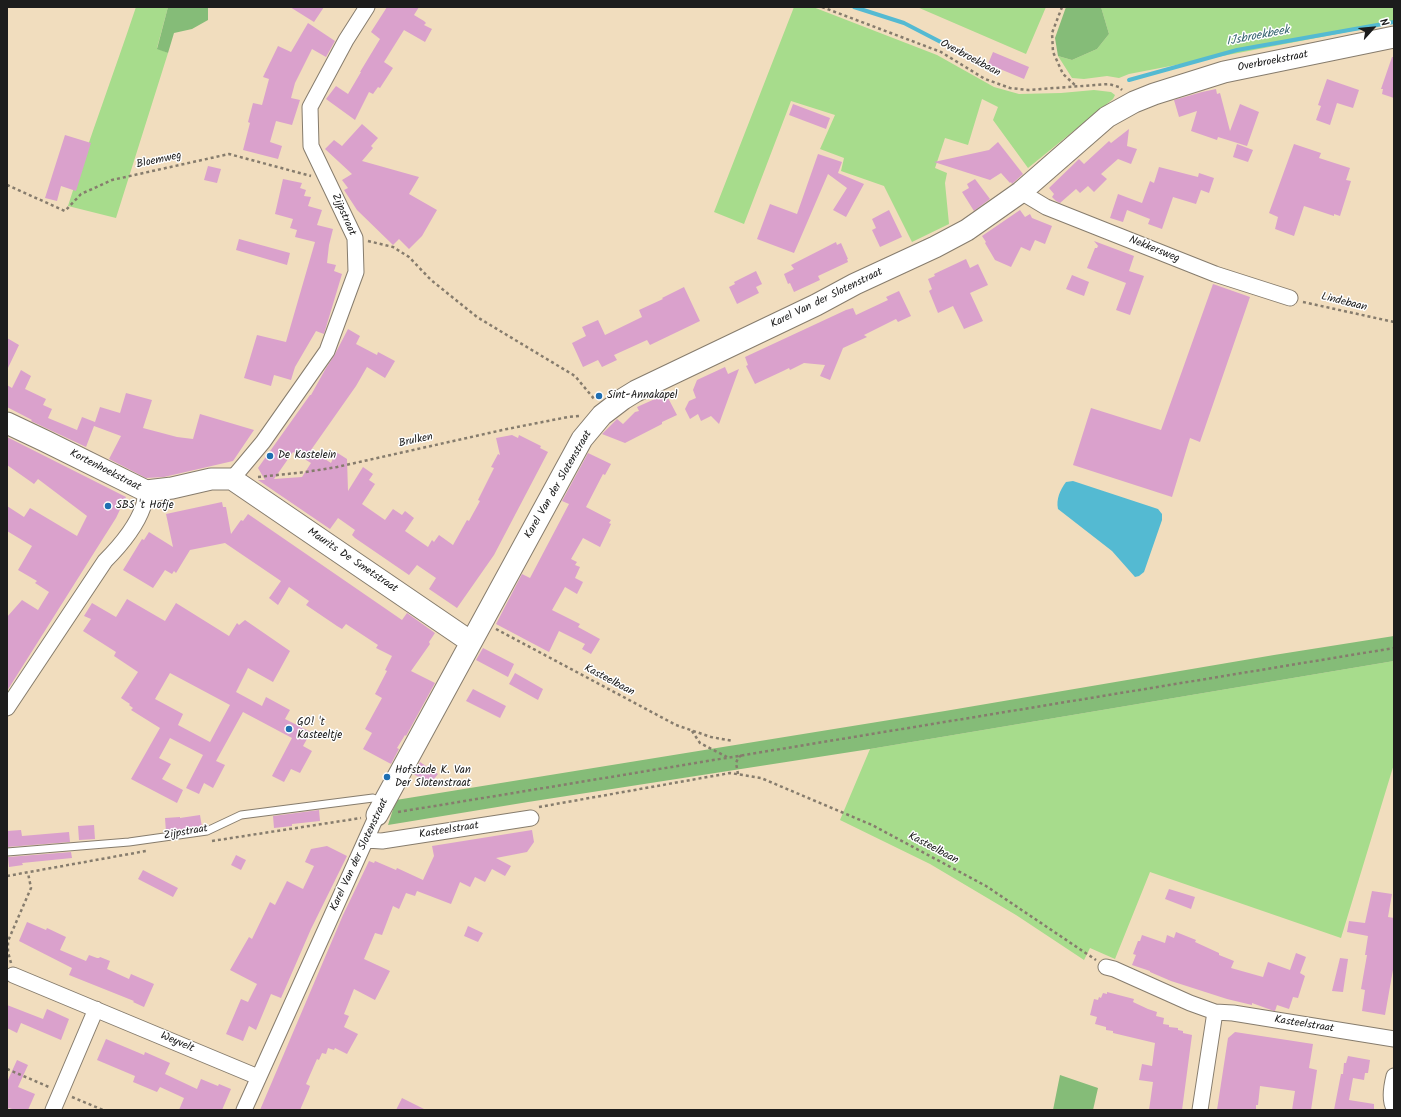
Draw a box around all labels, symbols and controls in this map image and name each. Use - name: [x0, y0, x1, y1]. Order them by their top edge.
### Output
- north arrow: [1353, 8, 1393, 48]
- text: N: [1374, 15, 1393, 30]
- water label: IJsbroekbeek: [1225, 24, 1291, 50]
- street label: Overbroekbaan: [938, 38, 1002, 80]
- street label: Overbroekstraat: [1237, 49, 1309, 75]
- street label: Bloemweg: [135, 150, 183, 172]
- street label: Zijpstraat: [328, 192, 358, 238]
- street label: Nekkersweg: [1127, 234, 1181, 266]
- street label: Karel Van der Slotenstraat: [769, 266, 885, 332]
- street label: Lindebaan: [1320, 291, 1368, 315]
- place label: Sint-Annakapel: [607, 389, 677, 403]
- marker: Sint-Annakapel: [594, 391, 604, 401]
- street label: Karel Van der Slotenstraat: [523, 428, 595, 542]
- street label: Brulken: [398, 431, 434, 451]
- street label: Kortenhoekstraat: [67, 447, 143, 495]
- place label: De Kastelein: [278, 449, 336, 463]
- marker: De Kastelein: [265, 451, 275, 461]
- place label: SBS 't Hofje: [116, 499, 174, 513]
- marker: SBS 't Hofje: [103, 501, 113, 511]
- street label: Maurits De Smetstraat: [304, 526, 400, 596]
- street label: Kasteelbaan: [582, 662, 636, 700]
- place label: GO! 't Kasteeltje: [297, 716, 342, 742]
- marker: GO! 't Kasteeltje: [284, 724, 294, 734]
- place label: Hofstade K. Van Der Slotenstraat: [395, 764, 471, 790]
- marker: Hofstade K. Van Der Slotenstraat: [382, 772, 392, 782]
- street label: Karel Van der Slotenstraat: [328, 797, 392, 913]
- street label: Kasteelstraat: [418, 820, 480, 842]
- street label: Zijpstraat: [163, 823, 209, 843]
- street label: Kasteelbaan: [906, 830, 960, 868]
- street label: Kasteelstraat: [1273, 1014, 1335, 1036]
- street label: Weyvelt: [158, 1030, 196, 1056]

